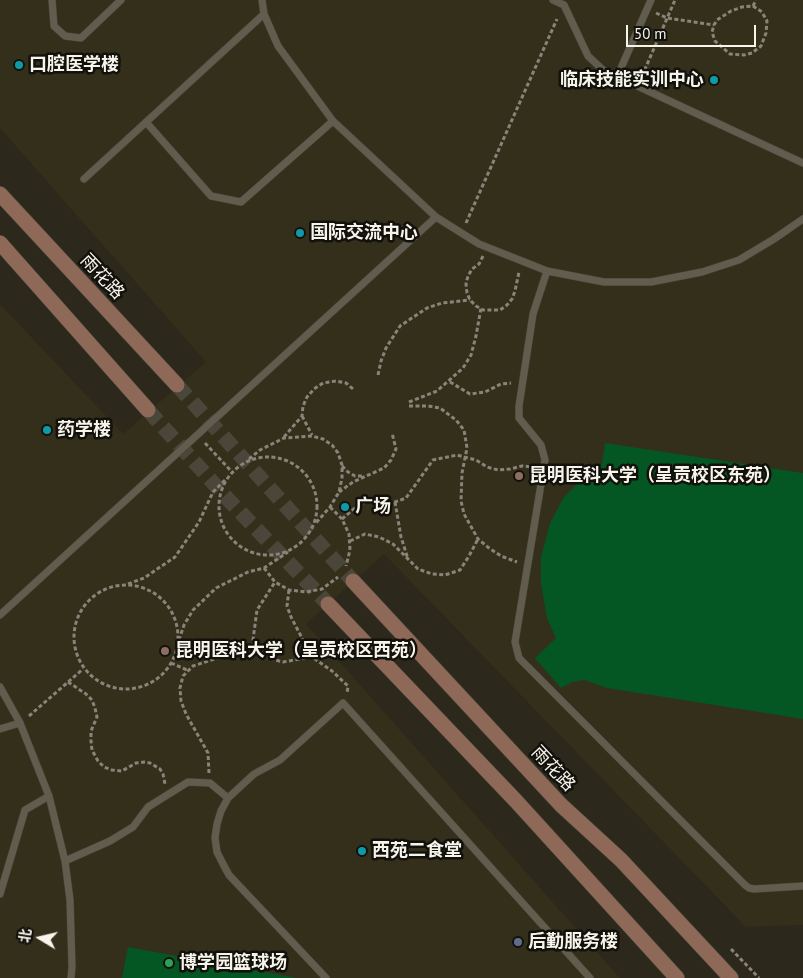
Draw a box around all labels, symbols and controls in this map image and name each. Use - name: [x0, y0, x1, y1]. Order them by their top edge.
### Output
- scale bar: [628, 15, 758, 47]
- text: 50 m: [634, 24, 667, 43]
- place label: 口腔医学楼: [29, 54, 119, 76]
- marker: 口腔医学楼: [13, 59, 25, 71]
- place label: 临床技能实训中心: [560, 69, 704, 91]
- marker: 临床技能实训中心: [708, 74, 720, 86]
- place label: 国际交流中心: [310, 222, 418, 244]
- marker: 国际交流中心: [294, 227, 306, 239]
- street label: 雨花路: [76, 250, 128, 304]
- place label: 药学楼: [57, 419, 111, 441]
- marker: 药学楼: [41, 424, 53, 436]
- place label: 昆明医科大学（呈贡校区东苑）: [529, 465, 781, 487]
- marker: 昆明医科大学（呈贡校区东苑）: [513, 470, 525, 482]
- place label: 广场: [355, 496, 391, 518]
- marker: 广场: [339, 501, 351, 513]
- place label: 昆明医科大学（呈贡校区西苑）: [175, 640, 427, 662]
- marker: 昆明医科大学（呈贡校区西苑）: [159, 645, 171, 657]
- street label: 雨花路: [527, 742, 579, 796]
- place label: 西苑二食堂: [372, 840, 462, 862]
- marker: 西苑二食堂: [356, 845, 368, 857]
- north arrow: [15, 913, 65, 963]
- text: 北: [15, 927, 35, 944]
- place label: 后勤服务楼: [528, 931, 618, 953]
- marker: 后勤服务楼: [512, 936, 524, 948]
- place label: 博学园篮球场: [179, 952, 287, 974]
- marker: 博学园篮球场: [163, 957, 175, 969]

